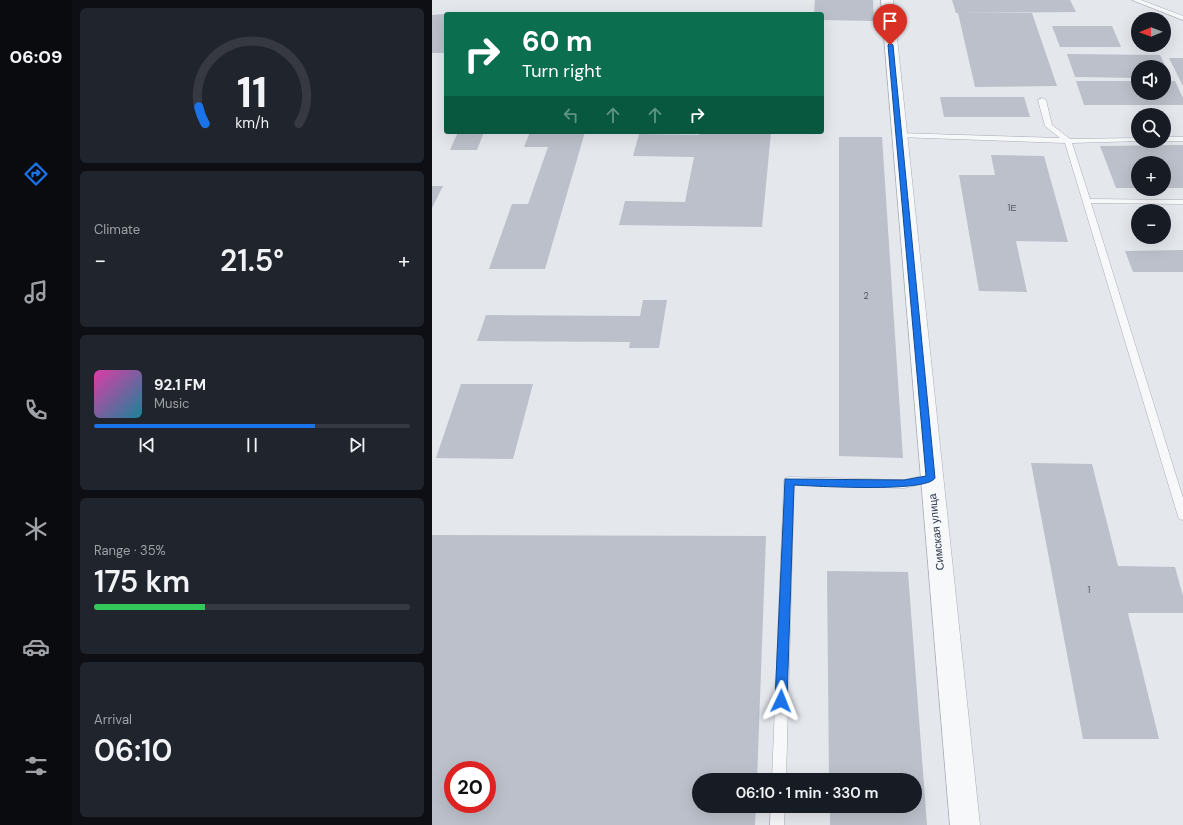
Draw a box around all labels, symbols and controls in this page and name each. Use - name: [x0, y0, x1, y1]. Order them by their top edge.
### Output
- pin: [873, 4, 907, 45]
- icon: arrive: [879, 10, 901, 32]
- north arrow: [1131, 12, 1171, 52]
- map controls: [1131, 12, 1171, 244]
- text: 60 m: [522, 23, 592, 60]
- icon: right: [456, 28, 508, 80]
- text: 06:09: [10, 45, 62, 69]
- text: Turn right: [522, 59, 602, 83]
- button: sound: [1131, 60, 1171, 100]
- text: 11: [237, 66, 267, 120]
- icon: left: [560, 104, 582, 126]
- icon: ahead: [602, 104, 624, 126]
- icon: ahead: [644, 104, 666, 126]
- icon: right: [686, 104, 708, 126]
- button: search: [1131, 108, 1171, 148]
- text: km/h: [235, 113, 269, 131]
- button: +: [1131, 156, 1171, 196]
- icon: directions: [22, 160, 50, 188]
- house number: 1Е: [1008, 202, 1016, 214]
- button: −: [1131, 204, 1171, 244]
- text: Climate: [94, 221, 140, 238]
- text: 21.5°: [220, 241, 284, 280]
- text: −: [94, 246, 106, 275]
- text: +: [398, 246, 410, 275]
- icon: music: [22, 278, 50, 306]
- house number: 2: [863, 290, 869, 302]
- text: 92.1 FM: [154, 375, 206, 395]
- text: Music: [154, 395, 189, 412]
- icon: phone: [22, 396, 50, 424]
- icon: previous: [136, 434, 158, 456]
- icon: pause: [241, 434, 263, 456]
- icon: next: [346, 434, 368, 456]
- street label: Симская улица: [925, 492, 947, 571]
- icon: climate: [22, 515, 50, 543]
- text: Range · 35%: [94, 542, 166, 559]
- text: 175 km: [94, 562, 190, 601]
- house number: 1: [1088, 584, 1091, 596]
- icon: car: [22, 633, 50, 661]
- position arrow: [760, 680, 802, 722]
- text: Arrival: [94, 711, 132, 728]
- text: 06:10: [94, 731, 172, 770]
- icon: filters: [22, 752, 50, 780]
- speed limit sign: 20: [444, 761, 496, 813]
- text: 06:10 · 1 min · 330 m: [736, 783, 878, 803]

